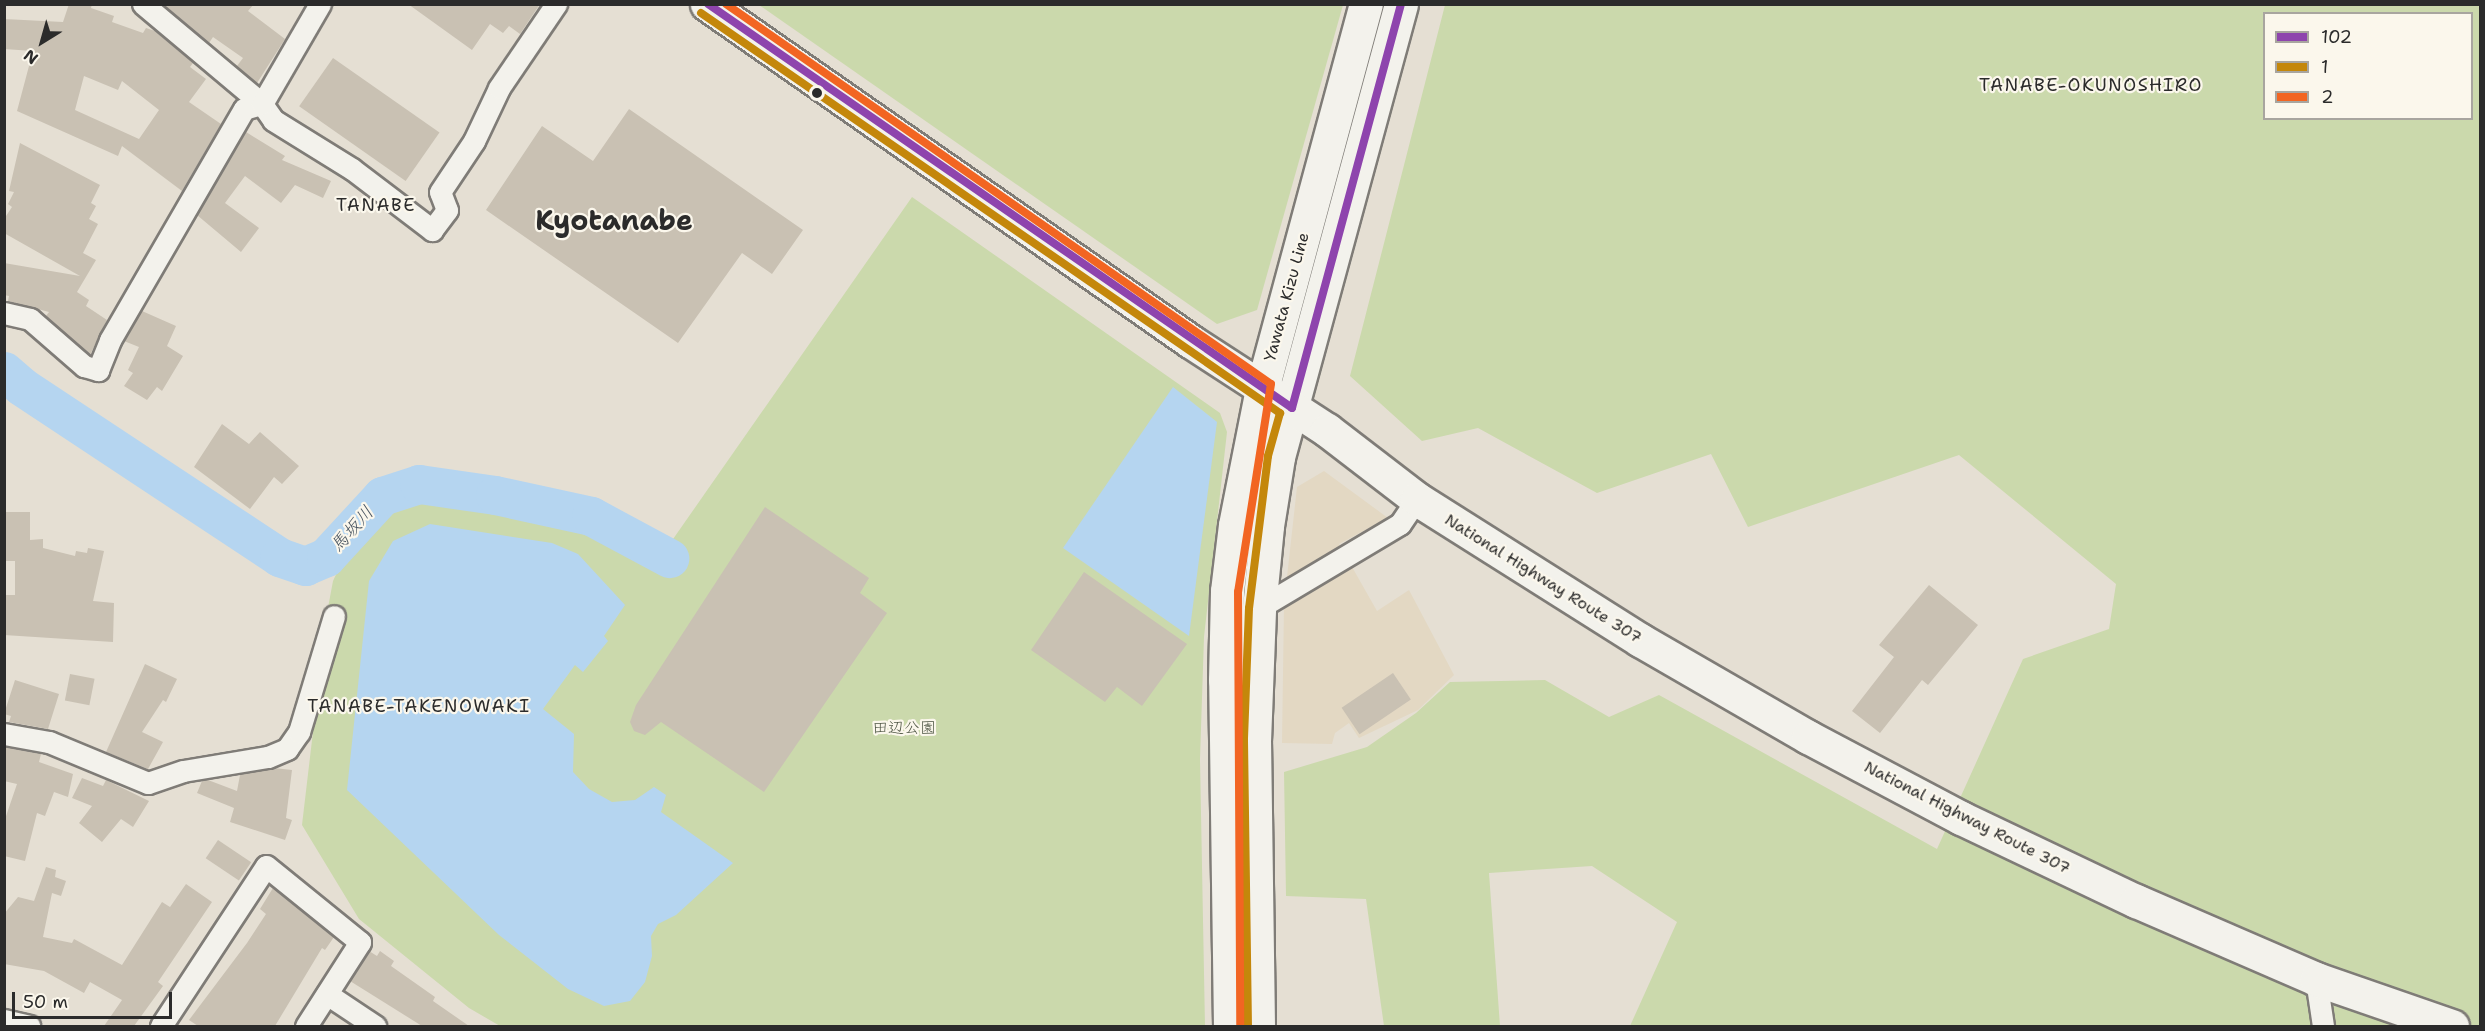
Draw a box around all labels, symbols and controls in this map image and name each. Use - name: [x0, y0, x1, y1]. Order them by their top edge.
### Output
- north arrow: [12, 12, 72, 72]
- legend: [2263, 12, 2473, 120]
- text: 102: [2321, 25, 2352, 49]
- text: N: [19, 45, 42, 69]
- text: 1: [2321, 55, 2329, 79]
- district label: TANABE-OKUNOSHIRO: [1979, 74, 2203, 96]
- text: 2: [2321, 85, 2334, 109]
- unlabelled marker: [811, 87, 823, 99]
- district label: TANABE: [336, 194, 416, 216]
- district label: Kyotanabe: [535, 203, 693, 237]
- street label: Yawata Kizu Line: [1261, 231, 1313, 363]
- water label: 馬坂川: [326, 502, 378, 556]
- street label: National Highway Route 307: [1441, 510, 1645, 648]
- district label: TANABE-TAKENOWAKI: [307, 695, 531, 717]
- park label: 田辺公園: [872, 718, 936, 738]
- street label: National Highway Route 307: [1861, 758, 2073, 878]
- scale bar: [15, 980, 176, 1018]
- text: 50 m: [23, 990, 68, 1014]

